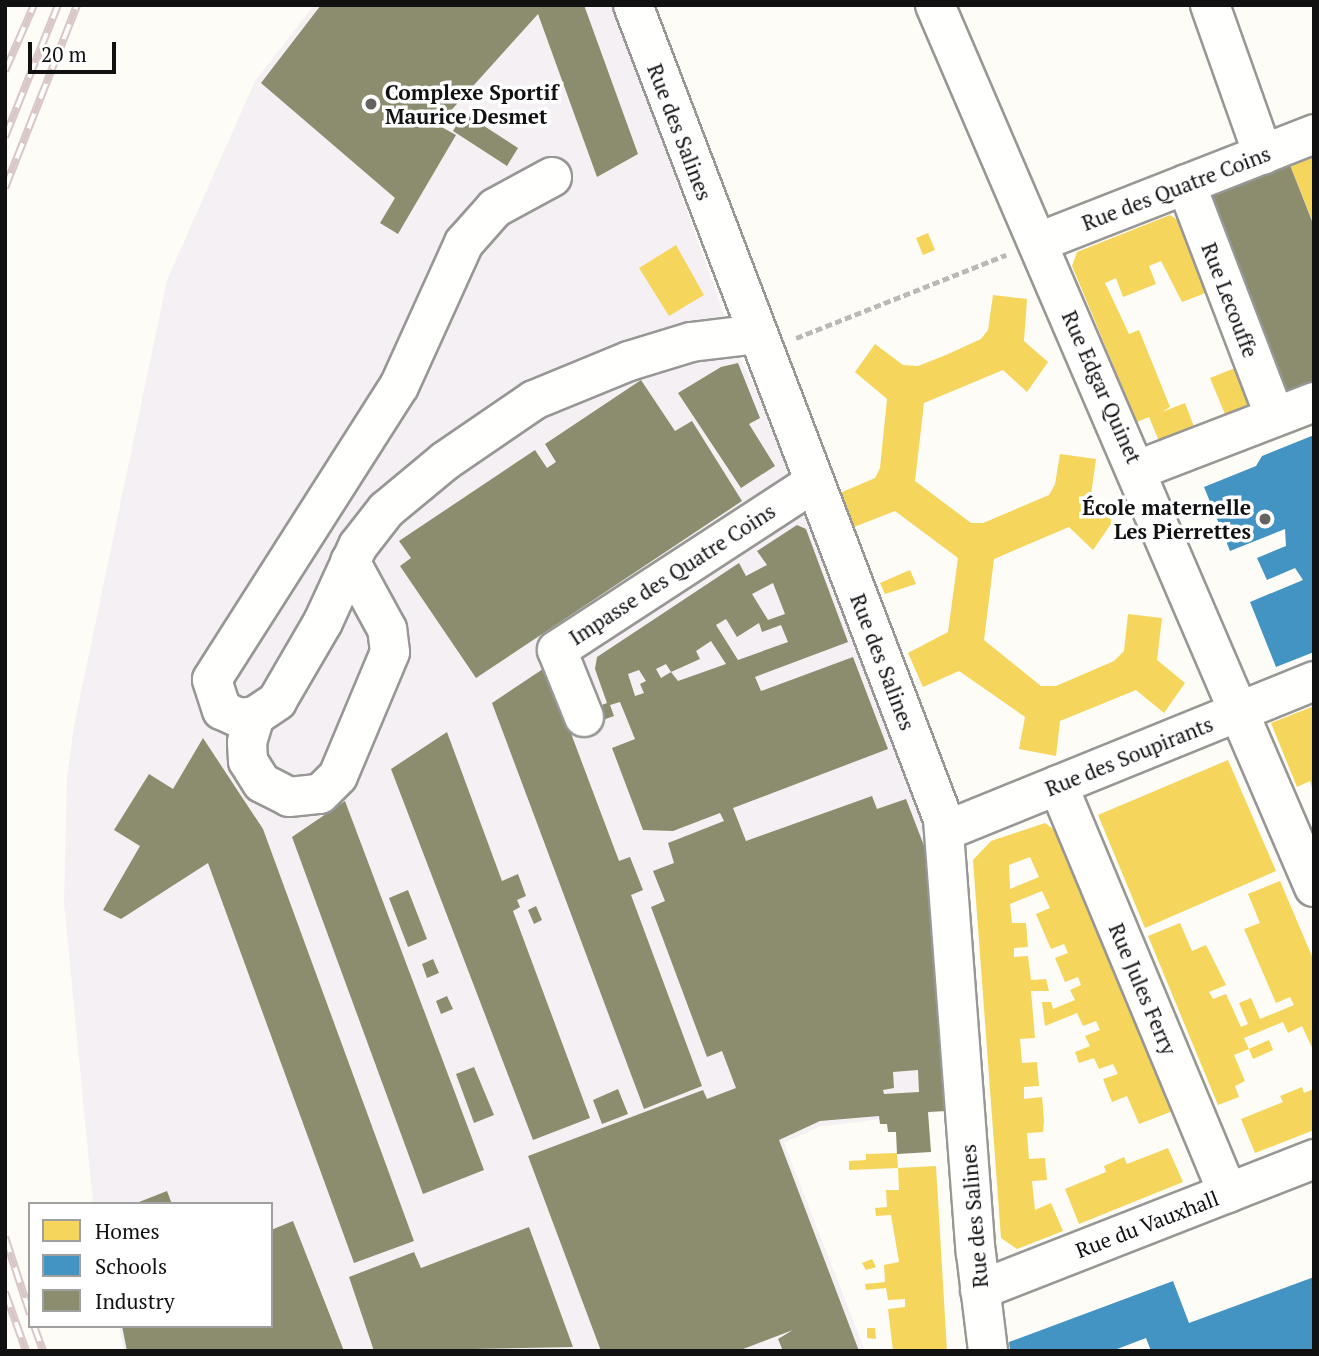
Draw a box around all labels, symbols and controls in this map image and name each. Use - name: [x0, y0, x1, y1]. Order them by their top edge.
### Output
- scale bar: [32, 28, 119, 72]
- text: 20 m: [41, 40, 87, 68]
- street label: Rue des Salines: [642, 60, 718, 204]
- place label: Complexe Sportif Maurice Desmet: [385, 79, 558, 129]
- marker: Complexe Sportif Maurice Desmet: [363, 96, 379, 112]
- street label: Rue des Quatre Coins: [1078, 140, 1274, 236]
- street label: Rue Lecouffe: [1197, 239, 1263, 361]
- street label: Rue Edgar Quinet: [1057, 307, 1147, 467]
- place label: École maternelle Les Pierrettes: [1082, 494, 1251, 544]
- street label: Impasse des Quatre Coins: [564, 498, 780, 650]
- marker: École maternelle Les Pierrettes: [1257, 511, 1273, 527]
- street label: Rue des Salines: [845, 590, 921, 734]
- street label: Rue des Soupirants: [1041, 711, 1217, 801]
- street label: Rue Jules Ferry: [1104, 919, 1182, 1059]
- street label: Rue des Salines: [955, 1143, 993, 1289]
- street label: Rue du Vauxhall: [1072, 1185, 1222, 1263]
- legend: [28, 1202, 273, 1328]
- text: Homes: [95, 1217, 160, 1245]
- text: Schools: [95, 1252, 167, 1280]
- text: Industry: [95, 1287, 175, 1315]

